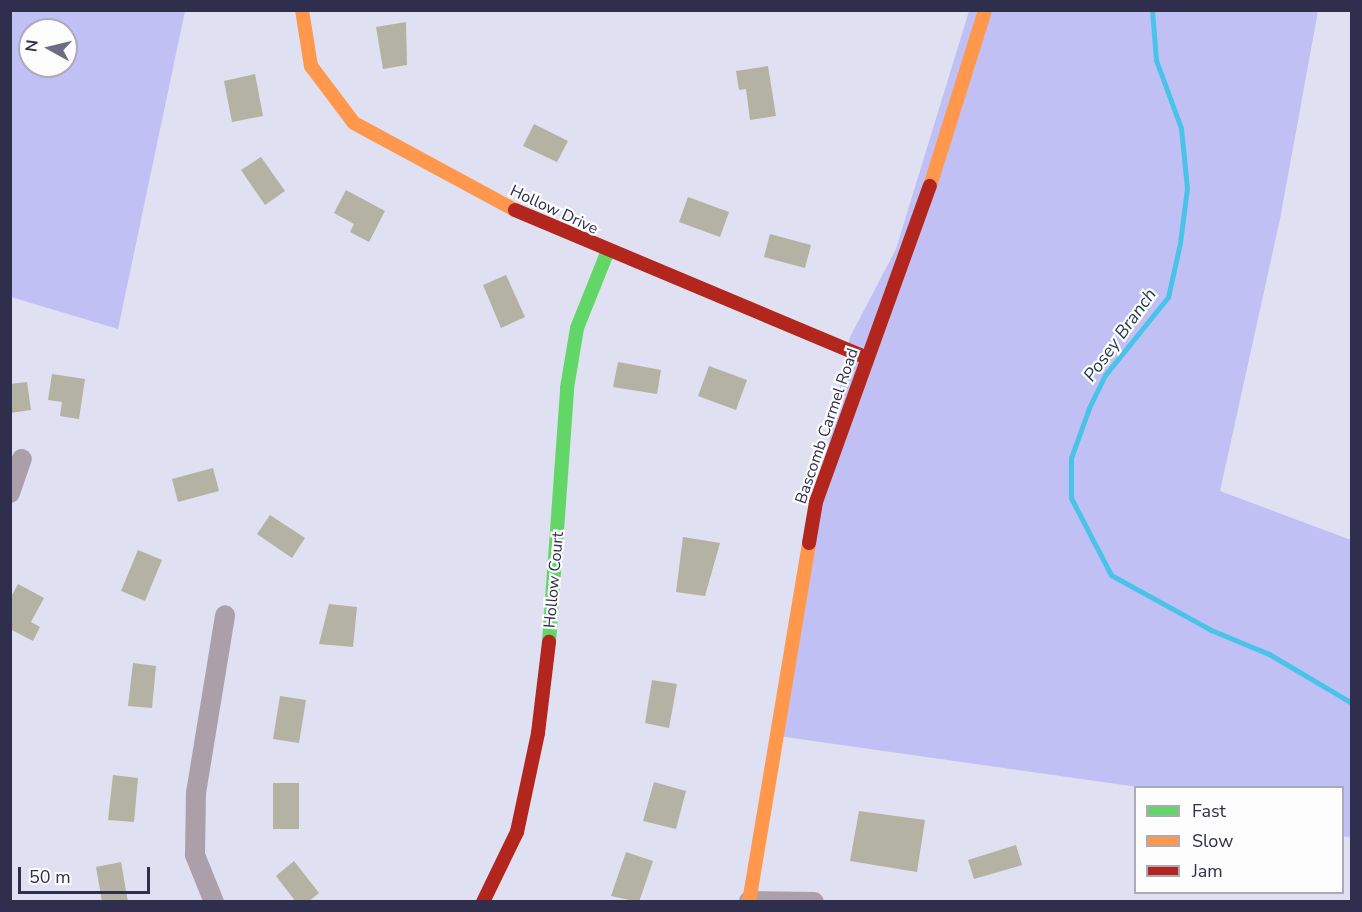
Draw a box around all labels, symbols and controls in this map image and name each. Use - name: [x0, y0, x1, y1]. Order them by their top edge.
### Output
- north arrow: [18, 18, 78, 78]
- text: N: [20, 38, 44, 53]
- street label: Hollow Drive: [507, 181, 601, 239]
- water label: Posey Branch: [1079, 284, 1161, 386]
- street label: Bascomb Carmel Road: [791, 346, 863, 506]
- street label: Hollow Court: [540, 531, 568, 629]
- legend: [1134, 786, 1344, 894]
- text: Fast: [1192, 799, 1226, 823]
- text: Slow: [1192, 829, 1233, 853]
- scale bar: [21, 855, 153, 893]
- text: Jam: [1192, 859, 1223, 883]
- text: 50 m: [29, 865, 71, 889]

